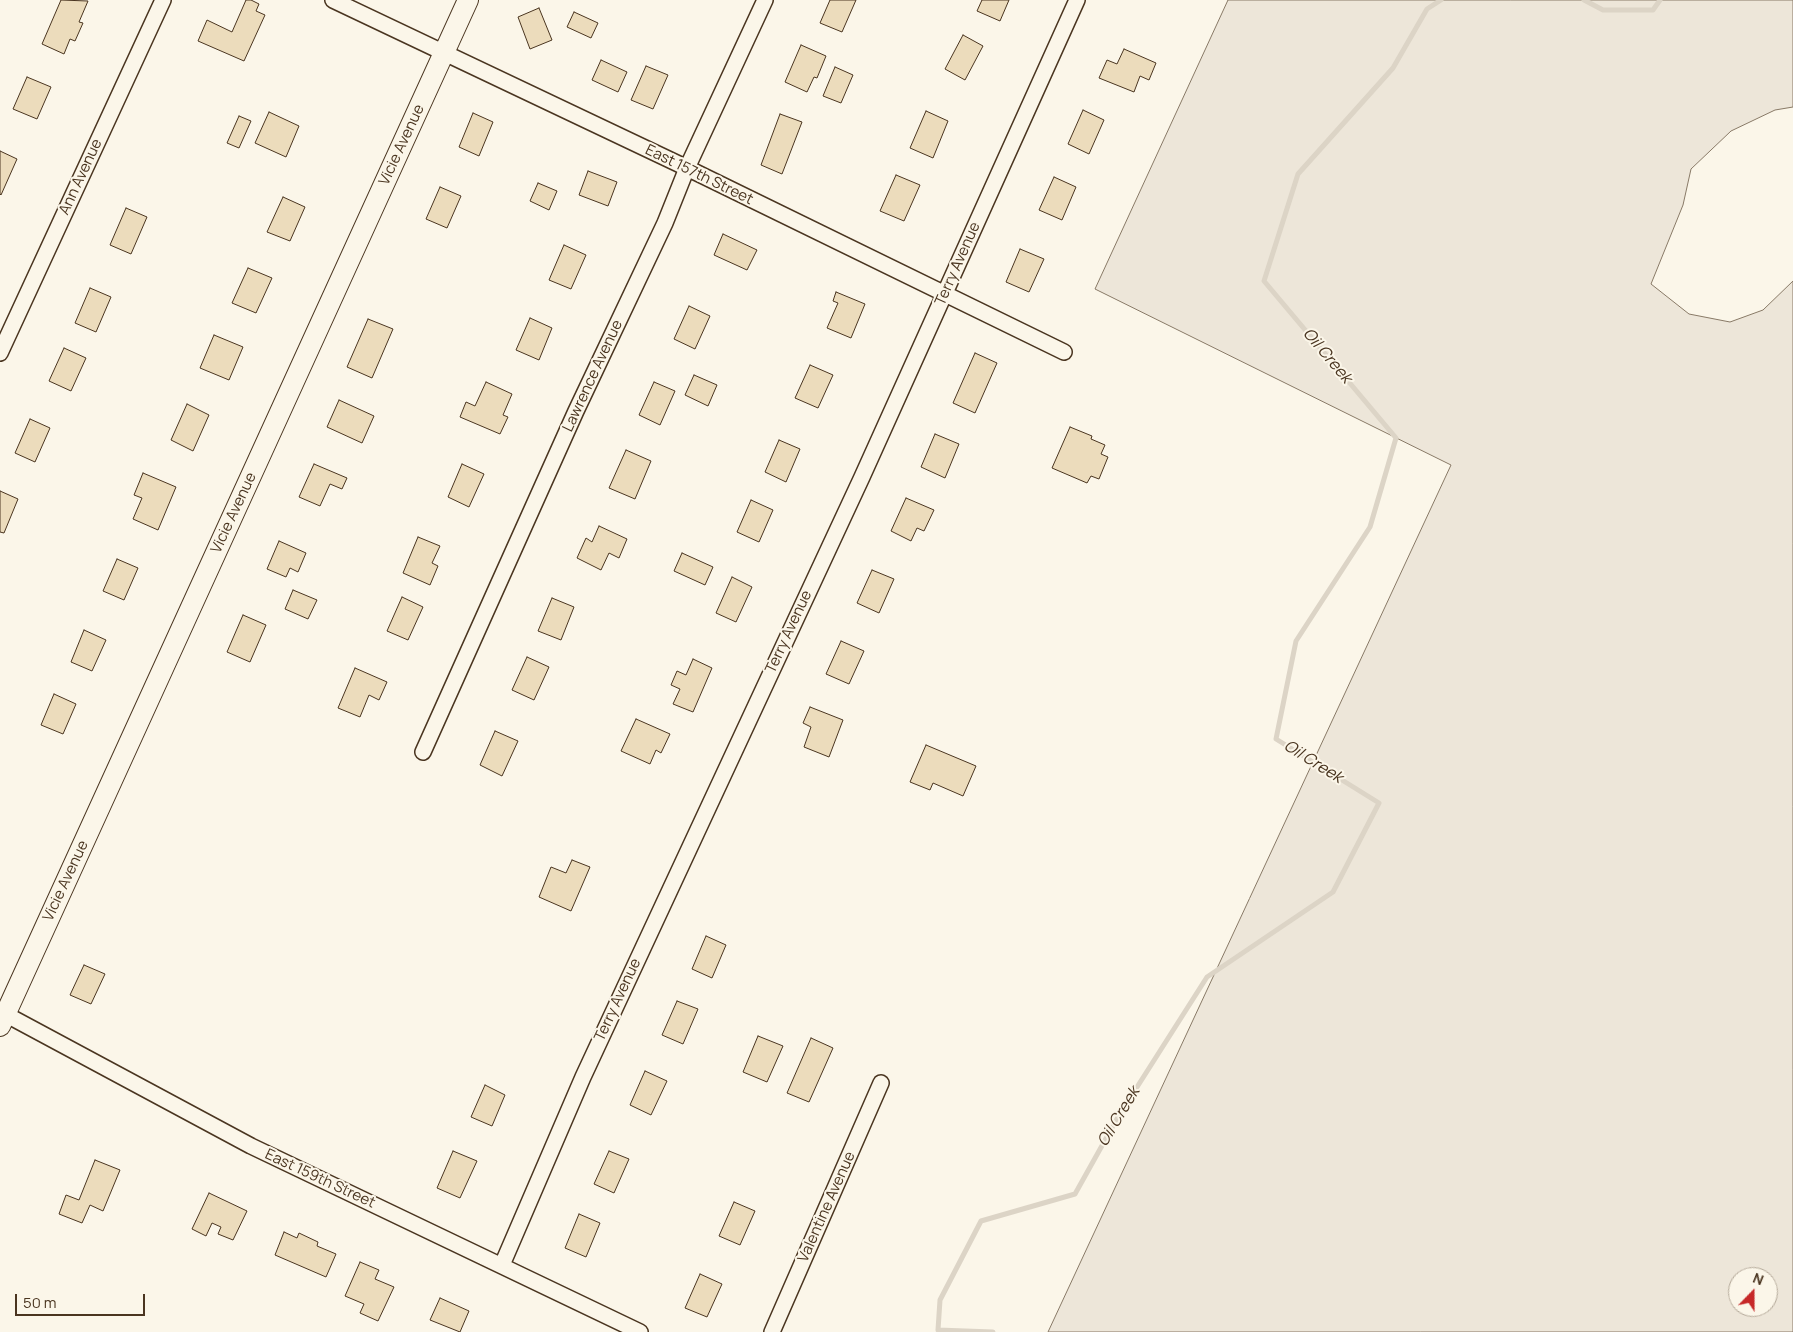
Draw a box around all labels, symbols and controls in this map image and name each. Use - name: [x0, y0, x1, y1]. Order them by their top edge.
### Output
- street label: Vicie Avenue: [375, 102, 429, 188]
- street label: Ann Avenue: [56, 136, 106, 218]
- street label: East 157th Street: [642, 141, 756, 209]
- street label: Terry Avenue: [932, 219, 984, 309]
- street label: Lawrence Avenue: [559, 317, 627, 435]
- water label: Oil Creek: [1298, 325, 1356, 387]
- street label: Vicie Avenue: [207, 470, 261, 556]
- street label: Terry Avenue: [762, 588, 816, 676]
- water label: Oil Creek: [1280, 736, 1346, 788]
- street label: Vicie Avenue: [39, 838, 93, 924]
- street label: Terry Avenue: [591, 956, 645, 1044]
- water label: Oil Creek: [1094, 1084, 1144, 1150]
- street label: East 159th Street: [262, 1146, 378, 1212]
- street label: Valentine Avenue: [795, 1149, 859, 1265]
- north arrow: [1728, 1267, 1778, 1317]
- text: N: [1750, 1268, 1767, 1289]
- scale bar: [18, 1284, 148, 1316]
- text: 50 m: [23, 1292, 57, 1313]

